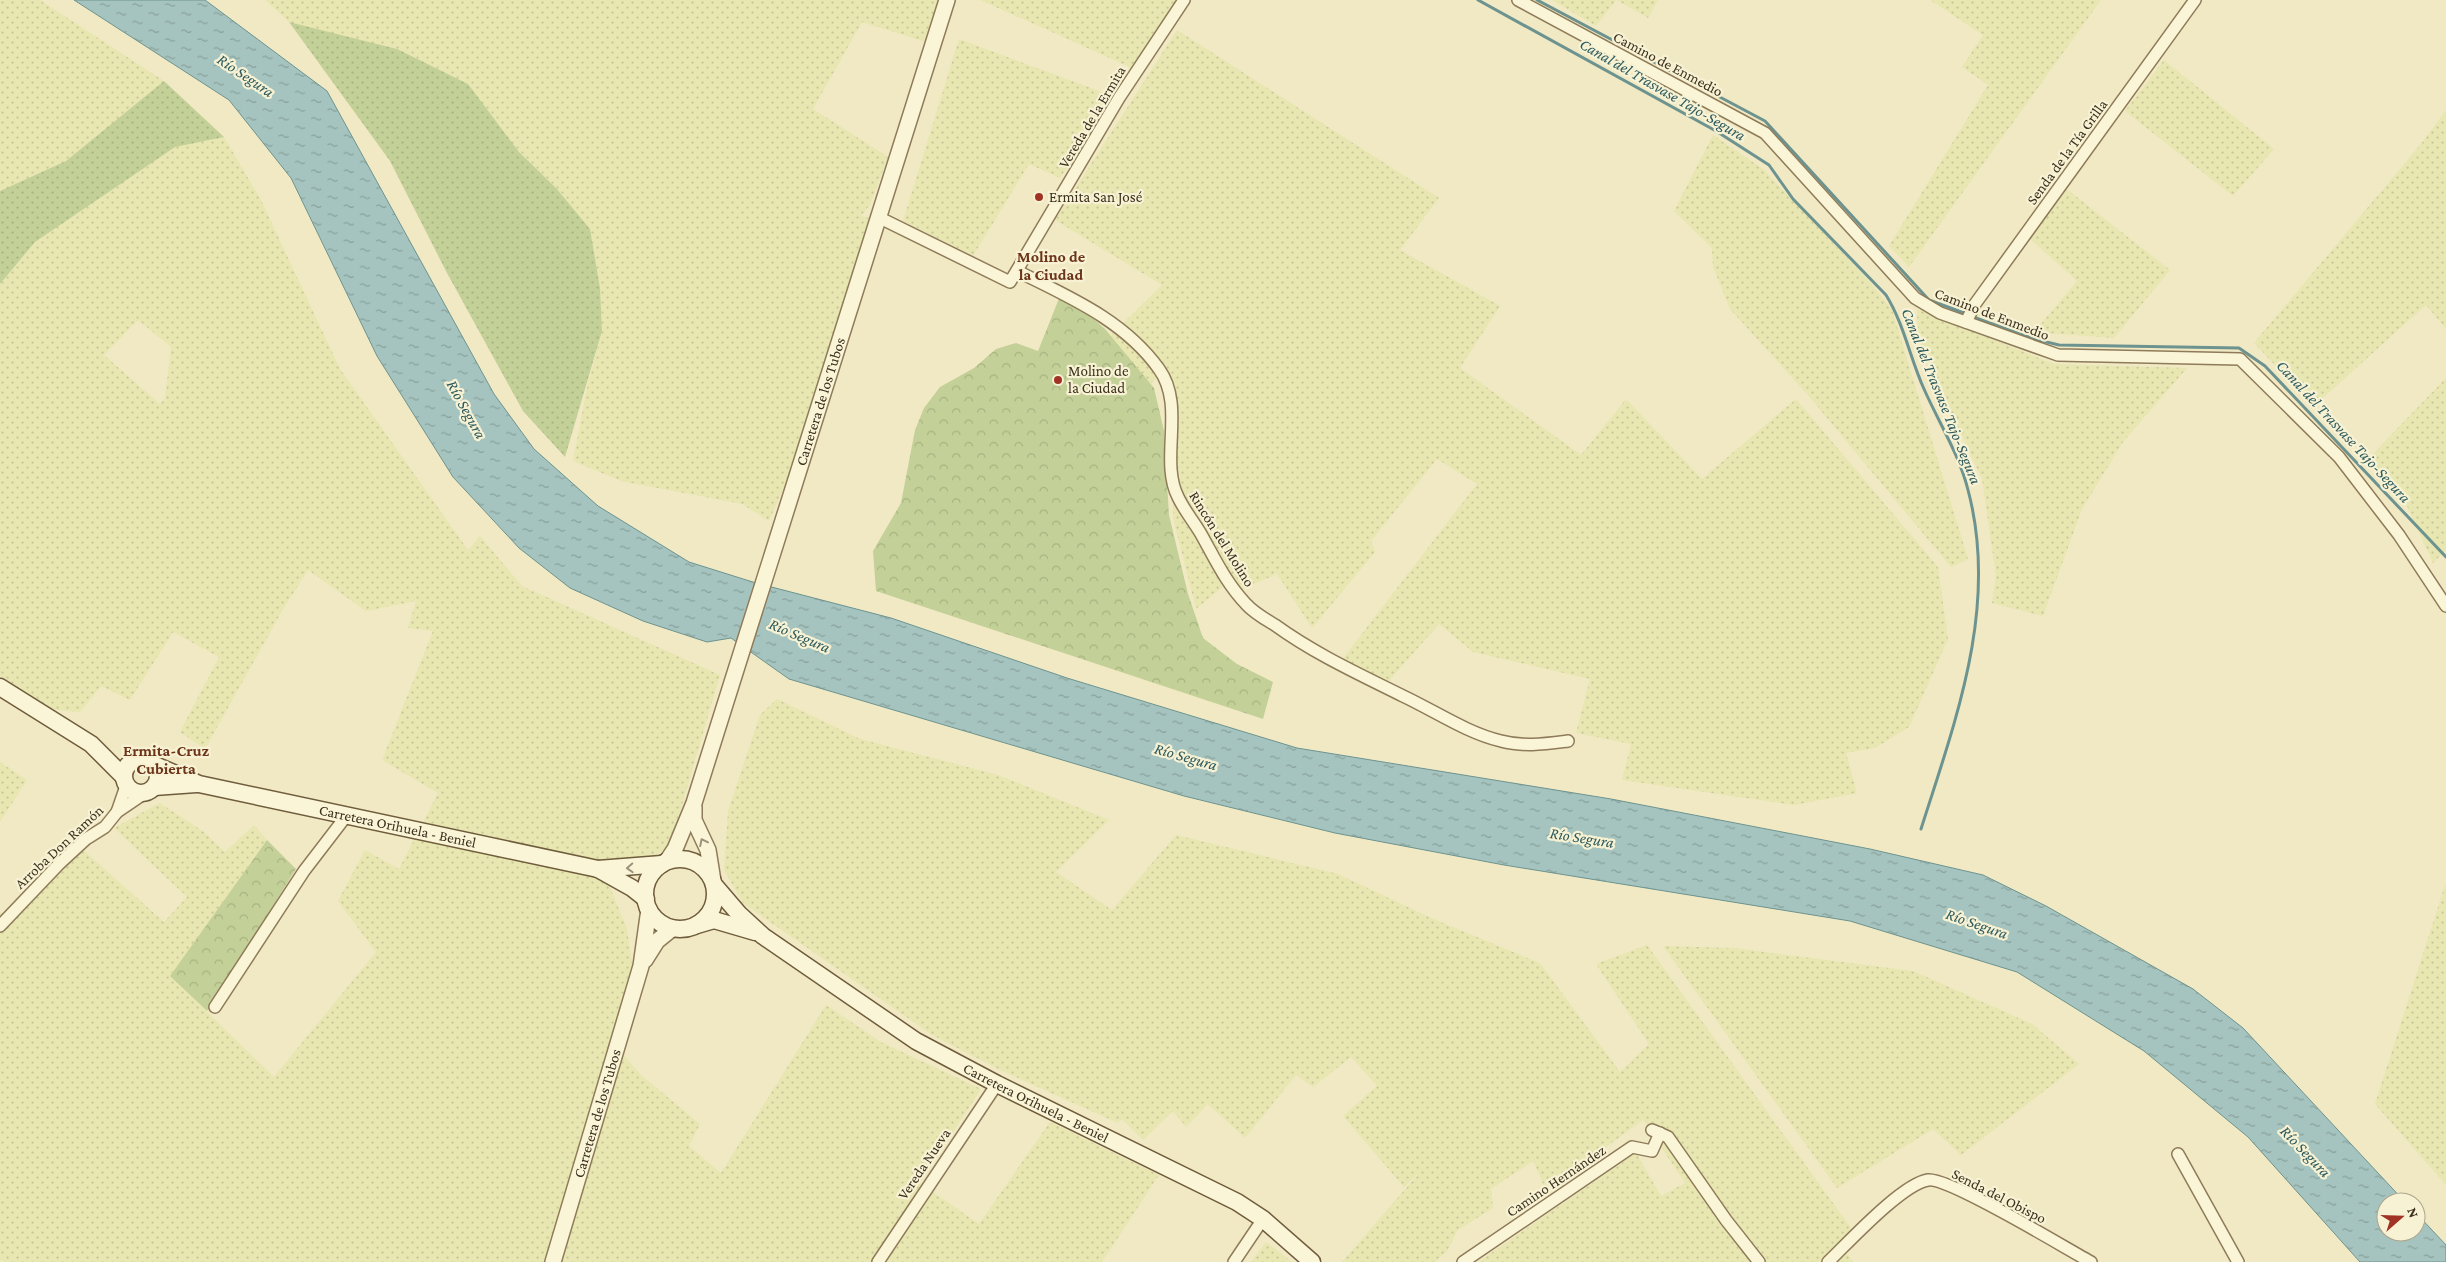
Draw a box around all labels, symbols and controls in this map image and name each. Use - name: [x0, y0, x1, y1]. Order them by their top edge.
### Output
- street label: Camino de Enmedio: [1611, 28, 1725, 100]
- water label: Canal del Trasvase Tajo-Segura: [1576, 35, 1749, 145]
- water label: Río Segura: [214, 50, 278, 102]
- street label: Vereda de la Ermita: [1055, 63, 1129, 171]
- street label: Senda de la Tía Grilla: [2024, 96, 2110, 208]
- place label: Ermita San José: [1049, 189, 1143, 206]
- marker: Ermita San José: [1033, 191, 1045, 203]
- district label: Molino de la Ciudad: [1017, 248, 1086, 283]
- street label: Camino de Enmedio: [1932, 285, 2052, 343]
- water label: Canal del Trasvase Tajo-Segura: [1897, 306, 1985, 487]
- street label: Carretera de los Tubos: [793, 335, 848, 468]
- water label: Canal del Trasvase Tajo-Segura: [2272, 357, 2414, 507]
- place label: Molino de la Ciudad: [1068, 363, 1129, 396]
- marker: Molino de la Ciudad: [1052, 374, 1064, 386]
- water label: Río Segura: [443, 377, 490, 442]
- street label: Rincón del Molino: [1186, 488, 1258, 590]
- water label: Río Segura: [766, 615, 833, 657]
- water label: Río Segura: [1152, 739, 1220, 775]
- district label: Ermita-Cruz Cubierta: [123, 742, 210, 777]
- street label: Arroba Don Ramón: [12, 802, 106, 892]
- street label: Carretera Orihuela - Beniel: [318, 802, 478, 851]
- water label: Río Segura: [1549, 824, 1615, 852]
- one-way arrow: [700, 838, 710, 847]
- one-way arrow: [626, 862, 634, 873]
- water label: Río Segura: [1943, 905, 2010, 943]
- street label: Carretera de los Tubos: [570, 1047, 624, 1180]
- street label: Carretera Orihuela - Beniel: [961, 1060, 1111, 1146]
- water label: Río Segura: [2276, 1122, 2334, 1181]
- street label: Vereda Nueva: [894, 1126, 954, 1202]
- street label: Camino Hernández: [1504, 1142, 1608, 1220]
- street label: Senda del Obispo: [1949, 1165, 2049, 1227]
- north arrow: [2376, 1192, 2426, 1242]
- text: N: [2404, 1205, 2423, 1220]

